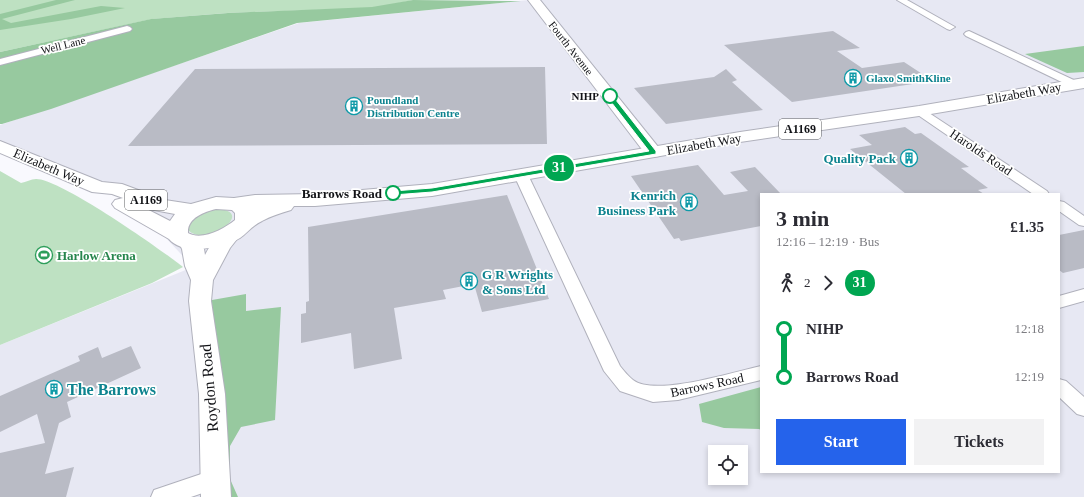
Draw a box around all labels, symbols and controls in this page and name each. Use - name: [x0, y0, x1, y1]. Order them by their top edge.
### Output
- street label: Fourth Avenue: [546, 19, 596, 77]
- street label: Well Lane: [40, 34, 87, 56]
- building icon: Glaxo SmithKline: [843, 68, 863, 88]
- place label: Glaxo SmithKline: [866, 72, 951, 84]
- street label: Elizabeth Way: [985, 79, 1063, 107]
- marker: NIHP: [602, 88, 618, 104]
- place label: NIHP: [572, 90, 599, 102]
- place label: Poundland Distribution Centre: [367, 94, 459, 119]
- building icon: Poundland Distribution Centre: [344, 96, 364, 116]
- road number: A1169: [779, 119, 821, 139]
- street label: Harolds Road: [947, 126, 1015, 179]
- street label: Elizabeth Way: [665, 130, 743, 158]
- street label: Elizabeth Way: [11, 145, 87, 189]
- building icon: Quality Pack: [899, 148, 919, 168]
- place label: Quality Pack: [823, 151, 897, 166]
- line badge: 31: [541, 155, 577, 181]
- text: 31: [552, 160, 566, 175]
- marker: Barrows Road: [385, 185, 401, 201]
- place label: Barrows Road: [302, 186, 383, 201]
- place label: Kenrich Business Park: [598, 188, 677, 218]
- road number: A1169: [125, 190, 167, 210]
- building icon: Kenrich Business Park: [679, 192, 699, 212]
- text: 3 min: [776, 206, 829, 231]
- text: £1.35: [1010, 219, 1044, 235]
- text: 12:16 – 12:19 · Bus: [776, 234, 879, 249]
- sports icon: Harlow Arena: [34, 245, 54, 265]
- place label: Harlow Arena: [57, 248, 136, 263]
- place label: G R Wrights & Sons Ltd: [482, 267, 553, 297]
- building icon: G R Wrights & Sons Ltd: [459, 271, 479, 291]
- icon: walk: [776, 272, 798, 294]
- icon: forward: [817, 272, 839, 294]
- text: 2: [804, 275, 811, 290]
- text: 31: [853, 275, 867, 290]
- text: NIHP: [806, 321, 844, 337]
- text: 12:18: [1014, 321, 1044, 336]
- street label: Roydon Road: [197, 343, 222, 433]
- text: Barrows Road: [806, 369, 899, 385]
- text: 12:19: [1014, 369, 1044, 384]
- street label: Barrows Road: [669, 370, 746, 400]
- building icon: The Barrows: [44, 379, 64, 399]
- place label: The Barrows: [67, 381, 156, 398]
- button: Start: [776, 419, 906, 465]
- button: Tickets: [914, 419, 1044, 465]
- map controls: [708, 445, 748, 485]
- button: locate: [708, 445, 748, 485]

